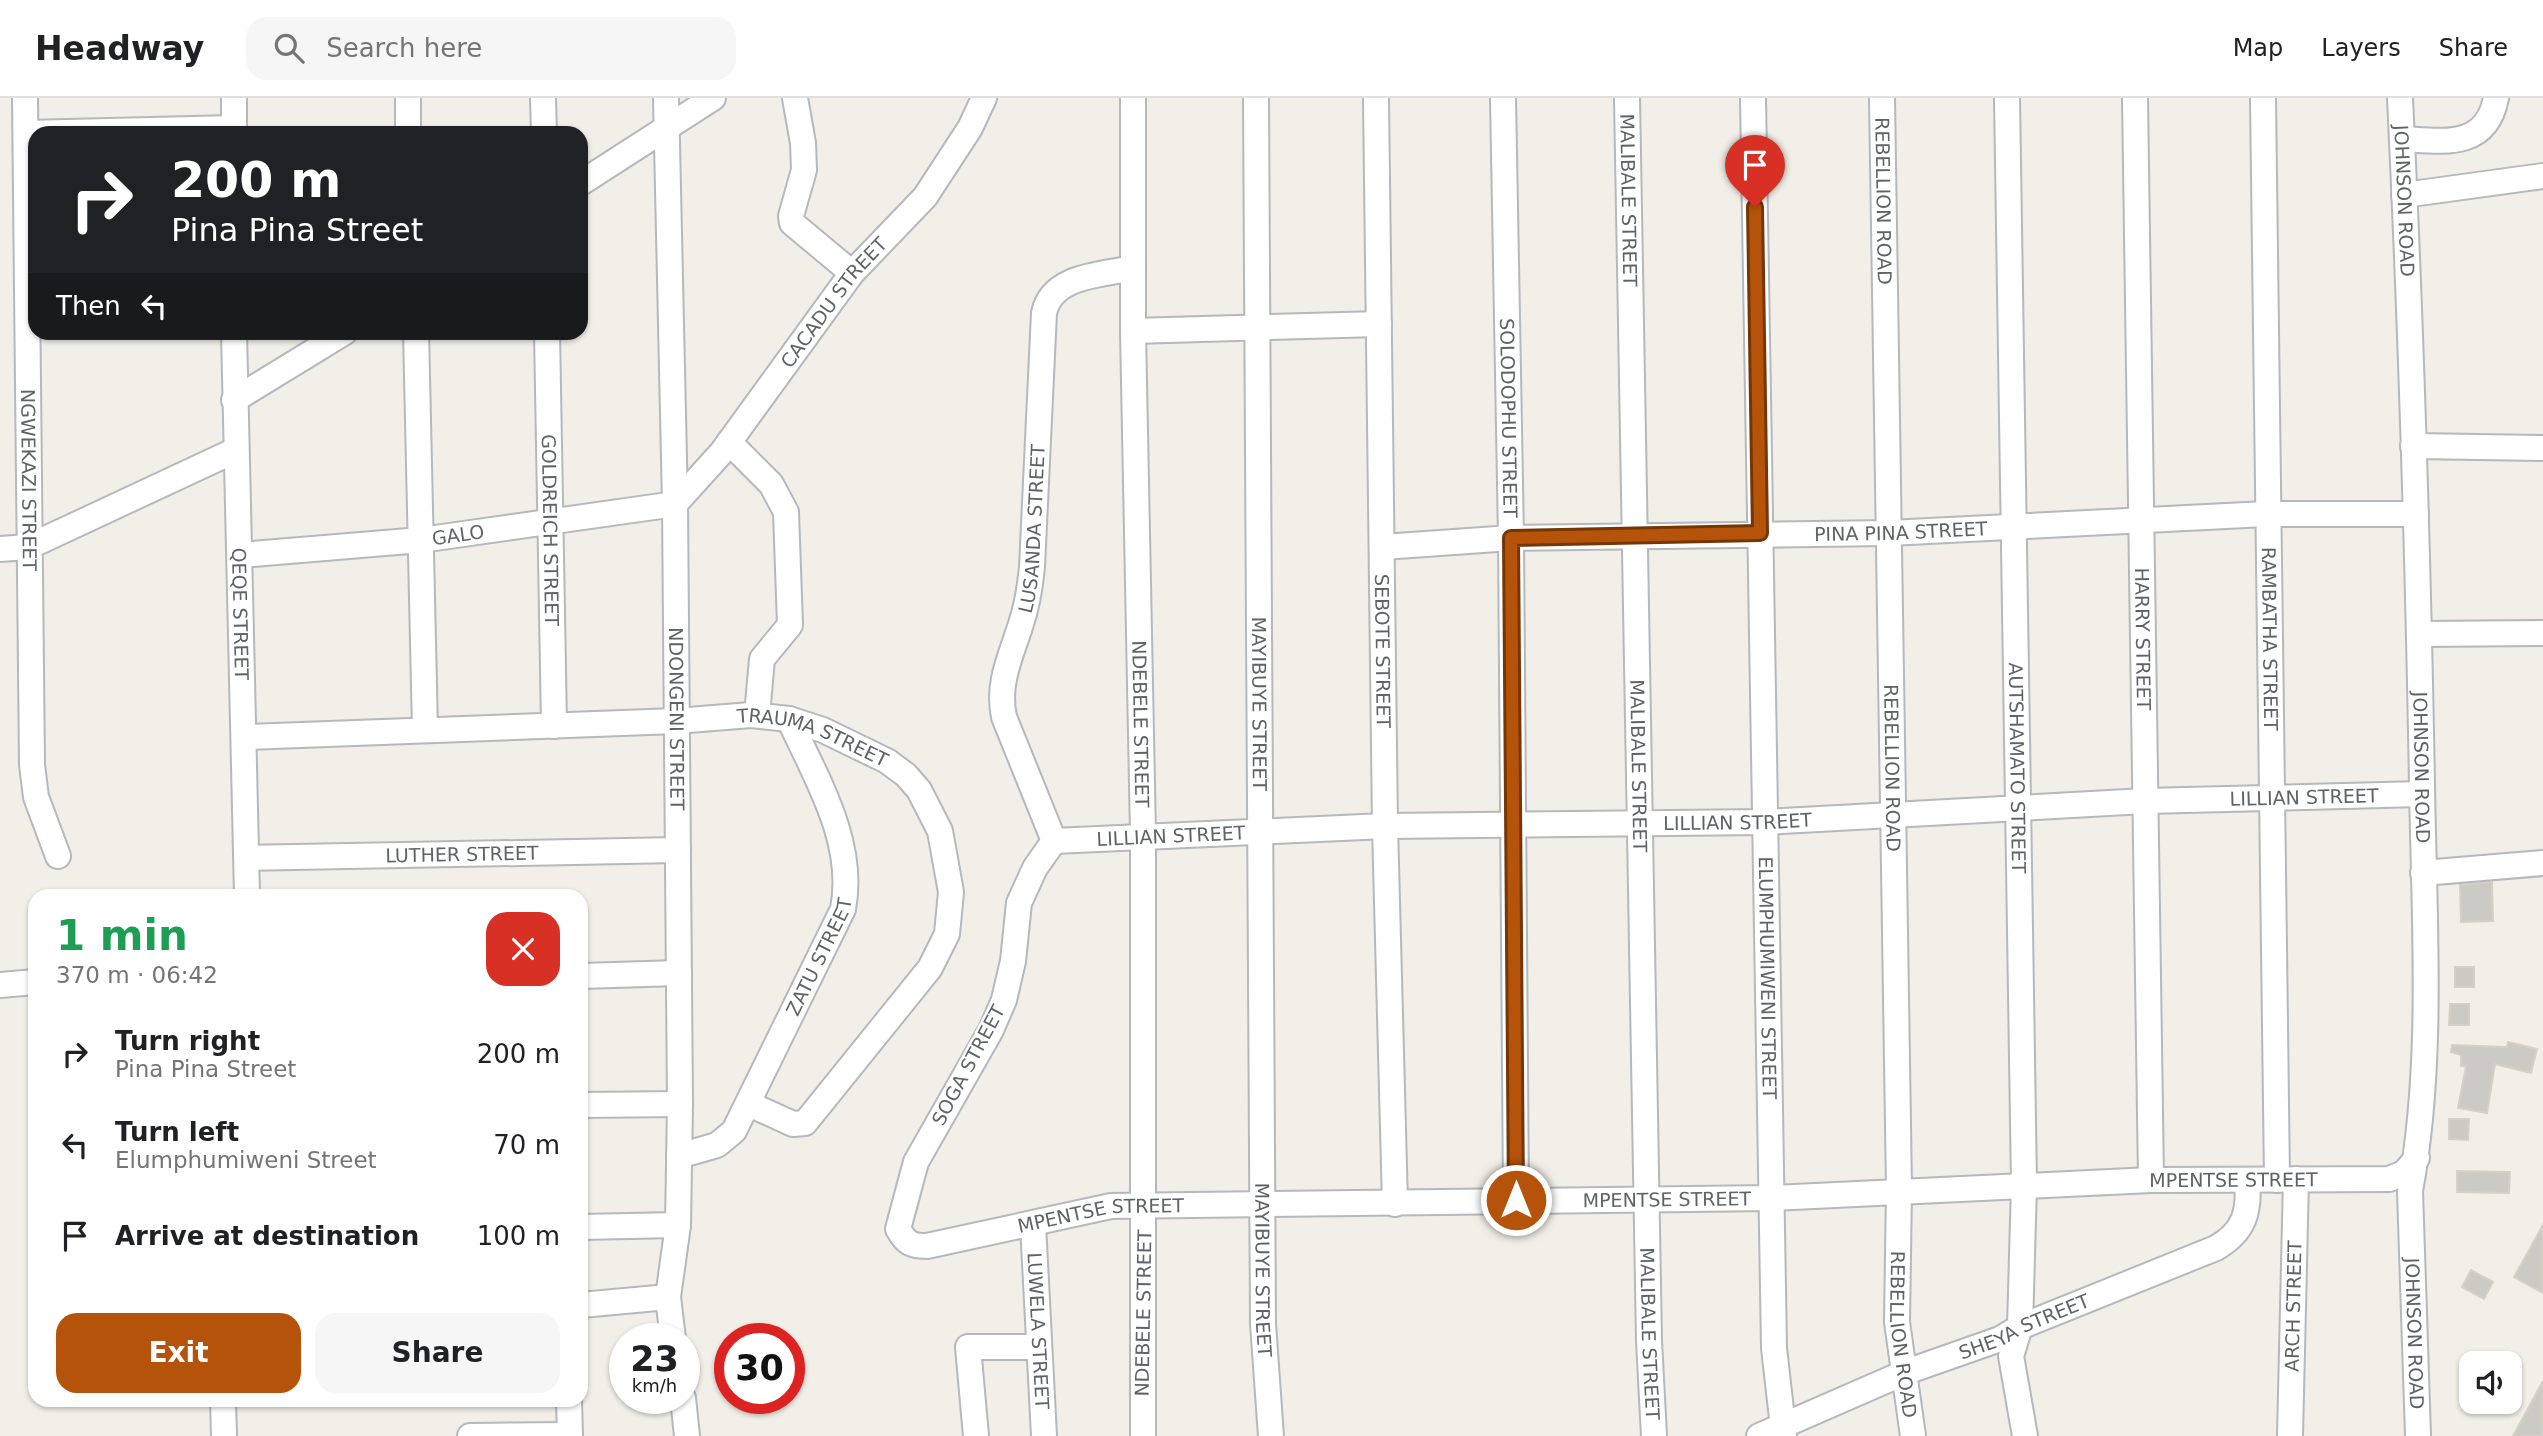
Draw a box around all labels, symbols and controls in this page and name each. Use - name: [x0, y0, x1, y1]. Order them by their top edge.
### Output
- search box: [246, 17, 736, 80]
- text: Headway: [35, 29, 204, 68]
- icon: search: [270, 29, 308, 67]
- text: Search here: [326, 33, 482, 63]
- text: Map: [2233, 34, 2283, 62]
- text: Layers: [2321, 34, 2401, 62]
- text: Share: [2439, 34, 2508, 62]
- street label: MALIBALE STREET: [1616, 113, 1641, 287]
- street label: REBELLION ROAD: [1871, 117, 1896, 285]
- street label: JOHNSON ROAD: [2390, 124, 2419, 277]
- pin: [1725, 135, 1785, 207]
- icon: arrive: [1736, 146, 1774, 184]
- text: 200 m: [171, 152, 341, 209]
- icon: right: [56, 154, 147, 245]
- text: Pina Pina Street: [171, 211, 423, 249]
- street label: CACADU STREET: [776, 232, 892, 372]
- icon: left: [135, 287, 173, 325]
- text: Then: [56, 291, 121, 321]
- street label: SOLODOPHU STREET: [1496, 318, 1522, 518]
- street label: NGWEKAZI STREET: [17, 389, 41, 572]
- street label: GOLDREICH STREET: [538, 434, 563, 626]
- street label: LUSANDA STREET: [1014, 443, 1049, 615]
- street label: PINA PINA STREET: [1814, 517, 1988, 545]
- street label: GALO: [430, 520, 486, 549]
- street label: QEQE STREET: [228, 547, 253, 681]
- street label: RAMBATHA STREET: [2258, 547, 2282, 731]
- street label: HARRY STREET: [2131, 567, 2155, 711]
- street label: SEBOTE STREET: [1371, 574, 1395, 728]
- street label: MAYIBUYE STREET: [1248, 617, 1271, 792]
- street label: NDONGENI STREET: [665, 627, 689, 811]
- street label: NDEBELE STREET: [1128, 640, 1153, 808]
- street label: AUTSHAMATO STREET: [2005, 662, 2030, 874]
- street label: MALIBALE STREET: [1626, 679, 1651, 853]
- street label: REBELLION ROAD: [1880, 684, 1905, 852]
- street label: JOHNSON ROAD: [2409, 690, 2434, 844]
- street label: TRAUMA STREET: [735, 704, 892, 771]
- street label: LILLIAN STREET: [2229, 784, 2379, 810]
- street label: LILLIAN STREET: [1663, 808, 1813, 834]
- street label: LILLIAN STREET: [1096, 821, 1246, 850]
- street label: LUTHER STREET: [385, 842, 539, 866]
- street label: ELUMPHUMIWENI STREET: [1755, 856, 1781, 1100]
- street label: ZATU STREET: [781, 896, 856, 1019]
- text: 1 min: [56, 911, 188, 960]
- button: close: [486, 912, 560, 986]
- text: 370 m · 06:42: [56, 962, 218, 988]
- street label: SOGA STREET: [927, 1001, 1009, 1129]
- text: Turn right: [115, 1026, 260, 1056]
- icon: right: [56, 1035, 94, 1073]
- text: 200 m: [477, 1039, 560, 1069]
- text: Pina Pina Street: [115, 1056, 296, 1082]
- text: Turn left: [115, 1117, 239, 1147]
- icon: left: [56, 1126, 94, 1164]
- text: 70 m: [493, 1130, 560, 1160]
- text: Elumphumiweni Street: [115, 1147, 377, 1173]
- position arrow: [1479, 1163, 1553, 1237]
- street label: MPENTSE STREET: [2149, 1168, 2318, 1191]
- street label: MAYIBUYE STREET: [1251, 1183, 1276, 1358]
- street label: MPENTSE STREET: [1583, 1187, 1752, 1211]
- street label: MPENTSE STREET: [1016, 1194, 1185, 1237]
- icon: arrive: [56, 1217, 94, 1255]
- text: Arrive at destination: [115, 1221, 419, 1251]
- text: 100 m: [477, 1221, 560, 1251]
- street label: NDEBELE STREET: [1131, 1229, 1155, 1397]
- street label: ARCH STREET: [2281, 1240, 2306, 1372]
- street label: MALIBALE STREET: [1636, 1247, 1664, 1421]
- street label: REBELLION ROAD: [1886, 1251, 1921, 1419]
- street label: LUWELA STREET: [1023, 1252, 1054, 1410]
- street label: JOHNSON ROAD: [2401, 1256, 2428, 1410]
- street label: SHEYA STREET: [1956, 1289, 2093, 1364]
- button: Exit: [56, 1313, 301, 1393]
- button: Share: [315, 1313, 560, 1393]
- speed limit sign: 30: [714, 1323, 805, 1414]
- text: 23: [630, 1339, 679, 1379]
- map controls: [2459, 1351, 2522, 1414]
- button: sound: [2459, 1351, 2522, 1414]
- text: km/h: [632, 1375, 677, 1396]

